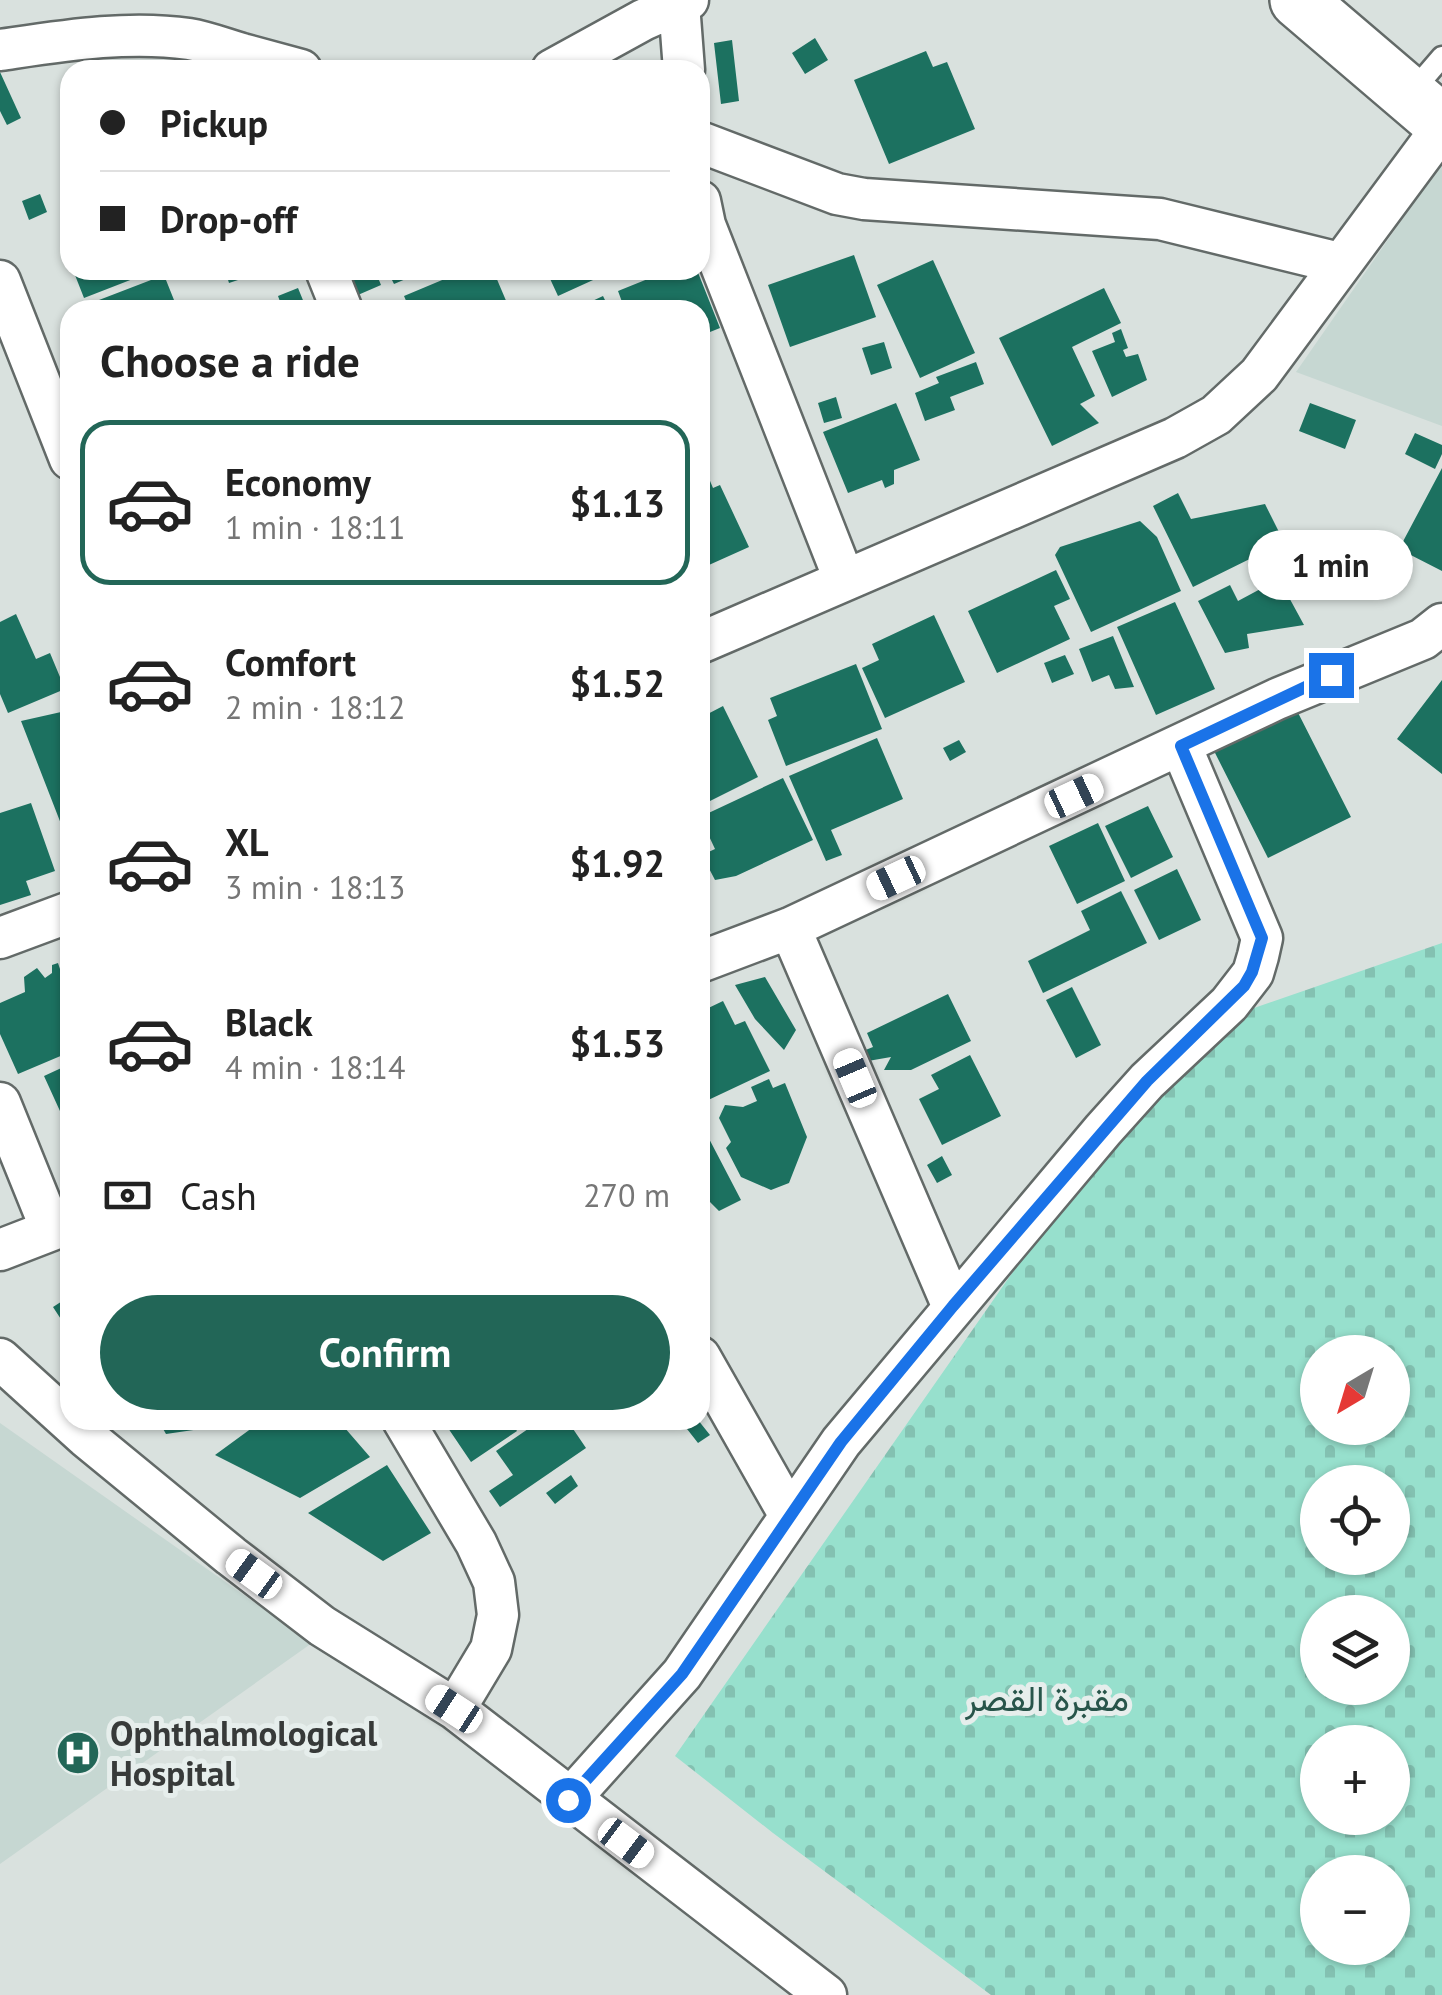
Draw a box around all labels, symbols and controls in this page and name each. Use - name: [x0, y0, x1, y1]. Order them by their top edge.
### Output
- text: Pickup: [160, 98, 268, 147]
- text: Drop-off: [160, 194, 297, 243]
- text: Choose a ride: [100, 331, 360, 389]
- text: Economy: [225, 457, 371, 506]
- icon: car: [105, 458, 195, 548]
- text: $1.13: [569, 478, 665, 527]
- text: 1 min · 18:11: [225, 506, 405, 548]
- callout: 1 min: [1248, 530, 1414, 600]
- text: 1 min: [1291, 544, 1370, 586]
- text: Comfort: [225, 637, 356, 686]
- icon: car: [105, 638, 195, 728]
- route end: [1309, 653, 1354, 698]
- text: $1.52: [569, 658, 665, 707]
- text: 2 min · 18:12: [225, 686, 405, 728]
- car: [1040, 770, 1108, 822]
- text: XL: [225, 817, 269, 866]
- icon: car: [105, 818, 195, 908]
- text: $1.92: [569, 838, 665, 887]
- car: [862, 852, 930, 904]
- text: 3 min · 18:13: [225, 866, 405, 908]
- text: Black: [225, 997, 313, 1046]
- icon: car: [105, 998, 195, 1088]
- text: $1.53: [569, 1018, 665, 1067]
- car: [829, 1045, 881, 1111]
- text: 4 min · 18:14: [225, 1046, 405, 1088]
- icon: cash: [100, 1168, 155, 1223]
- text: Cash: [180, 1171, 257, 1220]
- text: 270 m: [583, 1174, 670, 1216]
- button: Confirm: [100, 1295, 670, 1410]
- north arrow: [1300, 1335, 1410, 1445]
- map controls: [1300, 1335, 1410, 1965]
- button: locate: [1300, 1465, 1410, 1575]
- car: [221, 1544, 287, 1604]
- button: layers: [1300, 1595, 1410, 1705]
- park label: مقبرة القصر: [964, 1675, 1129, 1721]
- car: [421, 1680, 487, 1738]
- place label: Ophthalmological Hospital: [110, 1710, 378, 1796]
- button: +: [1300, 1725, 1410, 1835]
- hospital icon: Ophthalmological Hospital: [55, 1730, 101, 1776]
- route start: [546, 1778, 591, 1823]
- car: [593, 1813, 659, 1873]
- button: −: [1300, 1855, 1410, 1965]

